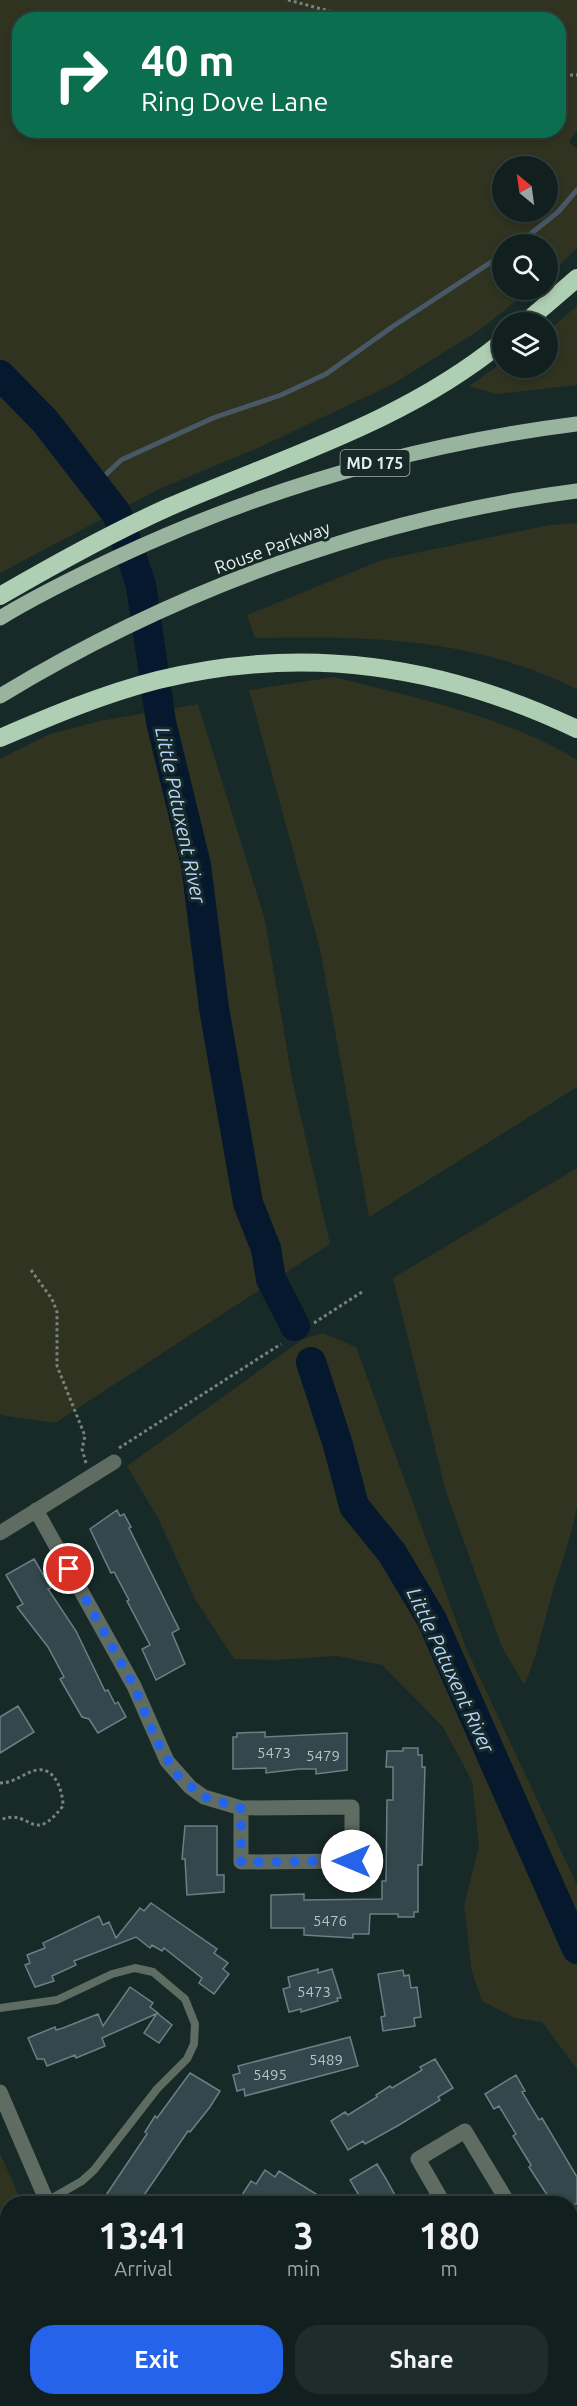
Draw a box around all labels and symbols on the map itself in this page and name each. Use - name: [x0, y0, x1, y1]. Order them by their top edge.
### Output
- north arrow: [492, 156, 558, 222]
- road number: MD 175: [340, 450, 410, 476]
- street label: Rouse Parkway: [211, 517, 333, 577]
- water label: Little Patuxent River: [151, 725, 211, 907]
- pin: [43, 1543, 94, 1594]
- water label: Little Patuxent River: [403, 1584, 500, 1757]
- house number: 5473: [257, 1744, 291, 1761]
- house number: 5479: [306, 1747, 340, 1764]
- position arrow: [320, 1829, 384, 1893]
- house number: 5476: [313, 1912, 347, 1929]
- house number: 5473: [297, 1983, 331, 2000]
- house number: 5489: [309, 2051, 343, 2068]
- house number: 5495: [253, 2066, 287, 2083]

